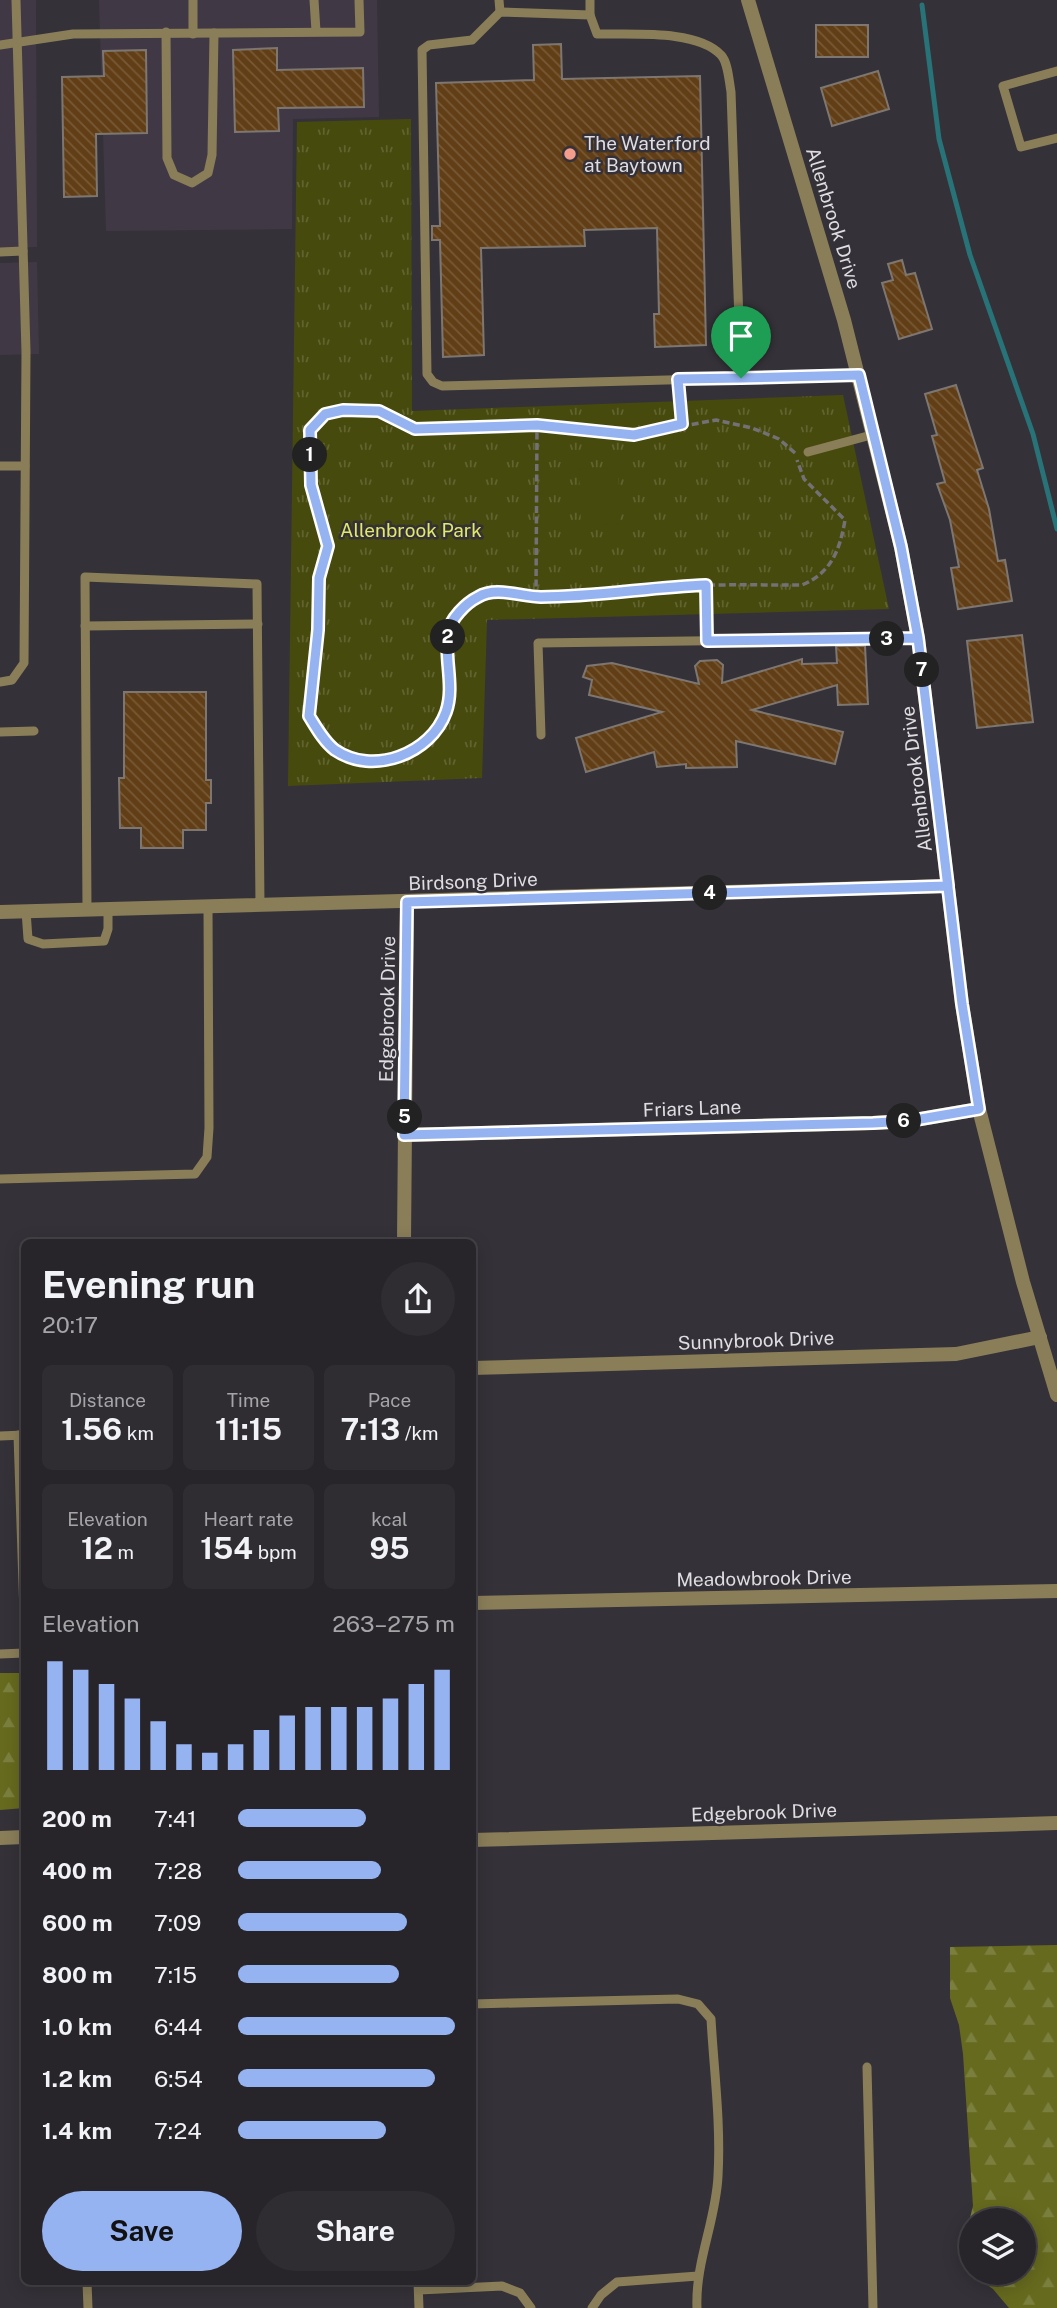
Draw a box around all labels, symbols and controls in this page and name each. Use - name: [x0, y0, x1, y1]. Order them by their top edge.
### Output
- place label: The Waterford at Baytown: [584, 132, 711, 176]
- street label: Allenbrook Drive: [802, 145, 866, 291]
- marker: The Waterford at Baytown: [562, 146, 578, 162]
- pin: [711, 306, 771, 378]
- icon: arrive: [722, 317, 760, 355]
- pin: 1: [292, 438, 328, 472]
- text: 1: [305, 443, 314, 465]
- park label: Allenbrook Park: [340, 519, 482, 541]
- pin: 2: [430, 620, 466, 654]
- pin: 3: [870, 622, 904, 656]
- text: 2: [441, 625, 454, 647]
- text: 3: [880, 627, 893, 649]
- pin: 7: [904, 652, 940, 688]
- text: 7: [916, 658, 927, 680]
- street label: Allenbrook Drive: [896, 705, 936, 853]
- street label: Birdsong Drive: [408, 868, 538, 894]
- pin: 4: [692, 876, 728, 910]
- text: 4: [703, 881, 716, 903]
- street label: Edgebrook Drive: [375, 936, 399, 1082]
- street label: Friars Lane: [642, 1095, 742, 1121]
- pin: 5: [388, 1100, 422, 1134]
- pin: 6: [886, 1104, 922, 1138]
- text: 5: [398, 1105, 411, 1127]
- text: 6: [897, 1109, 910, 1131]
- text: Evening run: [42, 1262, 255, 1307]
- button: share: [381, 1262, 455, 1336]
- text: 20:17: [42, 1311, 98, 1338]
- street label: Sunnybrook Drive: [677, 1326, 835, 1354]
- text: Distance: [69, 1389, 146, 1411]
- text: Time: [227, 1389, 270, 1411]
- text: Pace: [368, 1389, 411, 1411]
- text: 1.56: [61, 1411, 122, 1447]
- text: 11:15: [215, 1411, 282, 1447]
- text: 7:13: [340, 1411, 400, 1447]
- text: km: [122, 1422, 154, 1444]
- text: /km: [400, 1422, 439, 1444]
- text: Elevation: [67, 1508, 148, 1530]
- text: Heart rate: [204, 1508, 293, 1530]
- text: kcal: [371, 1508, 408, 1530]
- text: 12: [81, 1530, 113, 1566]
- text: 154: [200, 1530, 253, 1566]
- text: 95: [369, 1530, 410, 1566]
- text: m: [113, 1541, 134, 1563]
- text: bpm: [253, 1541, 297, 1563]
- street label: Meadowbrook Drive: [676, 1565, 852, 1591]
- text: Elevation: [42, 1610, 140, 1637]
- text: 263–275 m: [332, 1610, 455, 1637]
- street label: Edgebrook Drive: [691, 1798, 837, 1826]
- text: 200 m: [42, 1805, 112, 1832]
- text: 7:41: [154, 1805, 197, 1832]
- text: 400 m: [42, 1857, 112, 1884]
- text: 7:28: [154, 1857, 202, 1884]
- text: 600 m: [42, 1909, 112, 1936]
- text: 7:09: [154, 1909, 201, 1936]
- text: 800 m: [42, 1961, 113, 1988]
- text: 7:15: [154, 1961, 197, 1988]
- text: 1.0 km: [42, 2013, 112, 2040]
- text: 6:44: [154, 2013, 202, 2040]
- text: 1.2 km: [42, 2065, 112, 2092]
- text: 6:54: [154, 2065, 203, 2092]
- text: 1.4 km: [42, 2117, 112, 2144]
- text: 7:24: [154, 2117, 202, 2144]
- button: Save: [42, 2191, 242, 2271]
- button: Share: [256, 2191, 455, 2271]
- map controls: [959, 2208, 1036, 2285]
- button: layers: [959, 2208, 1036, 2285]

